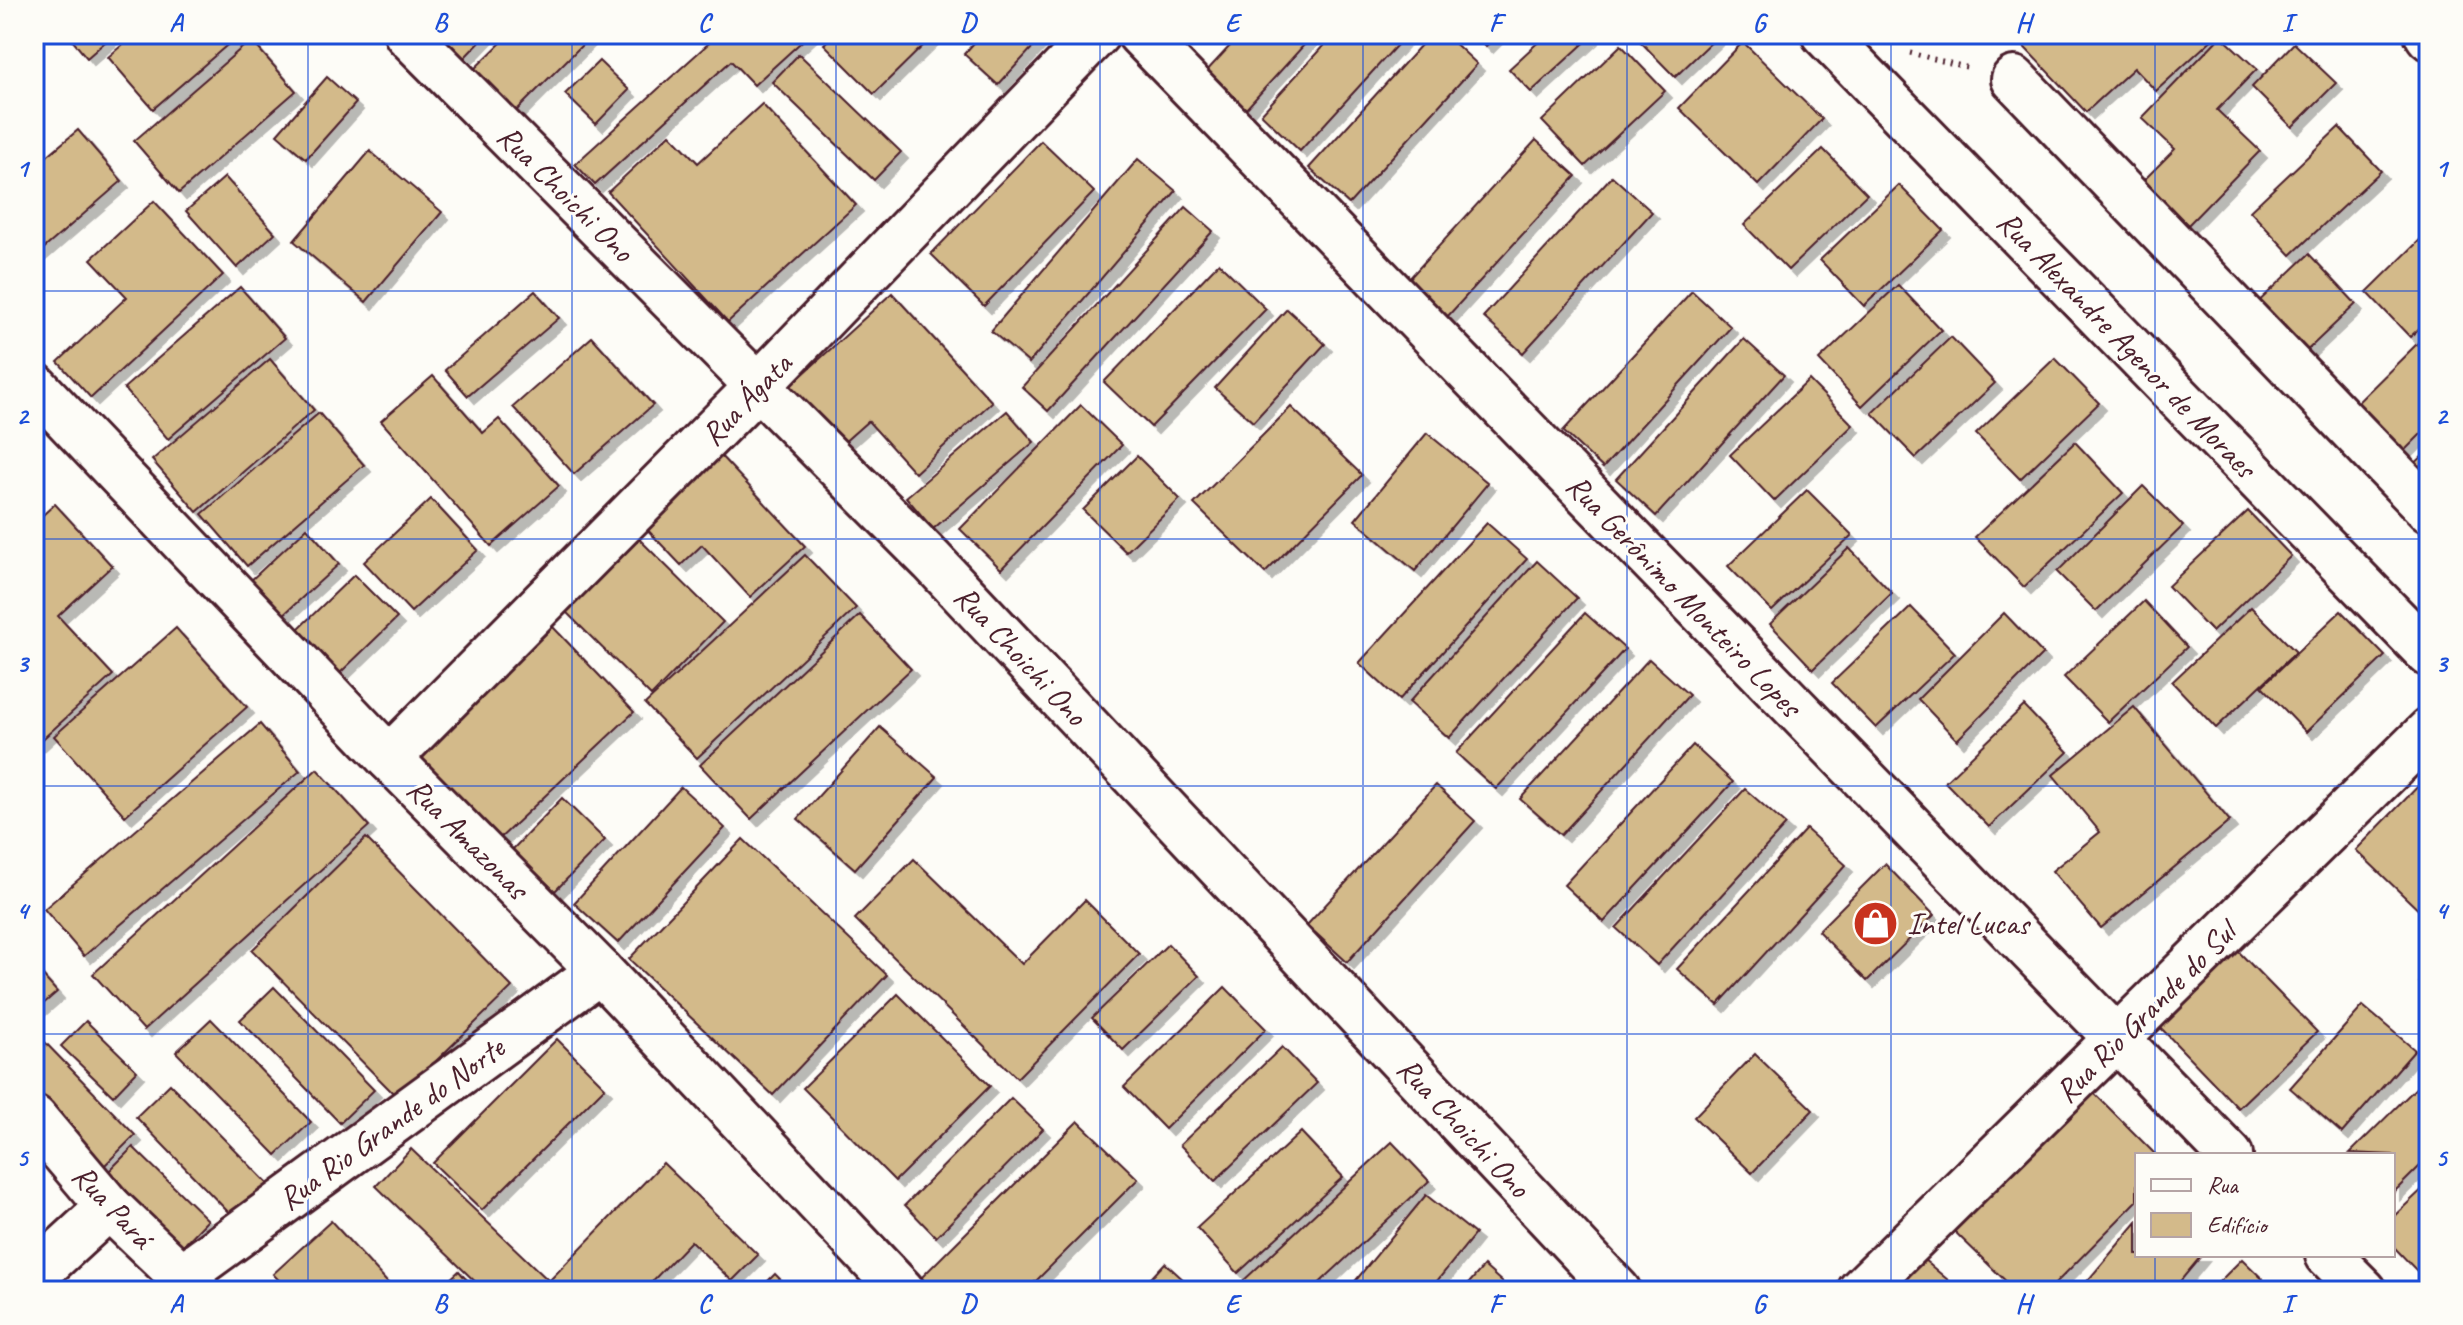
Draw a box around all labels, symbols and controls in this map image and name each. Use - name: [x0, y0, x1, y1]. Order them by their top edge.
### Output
- text: A: [169, 6, 184, 39]
- text: B: [433, 6, 449, 39]
- text: C: [698, 6, 714, 39]
- text: D: [960, 6, 978, 39]
- text: E: [1225, 6, 1243, 39]
- text: F: [1489, 6, 1507, 39]
- text: G: [1753, 6, 1769, 39]
- text: H: [2016, 6, 2036, 39]
- text: I: [2282, 6, 2299, 39]
- street label: Rua Choichi Ono: [488, 116, 644, 272]
- text: 1: [16, 152, 31, 185]
- text: 1: [2435, 152, 2450, 185]
- street label: Rua Alexandre Agenor de Moraes: [1988, 202, 2267, 488]
- street label: Rua Ágata: [692, 343, 802, 454]
- text: 2: [16, 399, 30, 432]
- text: 2: [2435, 399, 2449, 432]
- street label: Rua Gerônimo Monteiro Lopes: [1557, 466, 1812, 727]
- street label: Rua Choichi Ono: [945, 577, 1097, 735]
- text: 3: [16, 647, 30, 680]
- text: 3: [2435, 647, 2449, 680]
- street label: Rua Amazonas: [398, 769, 539, 910]
- text: 4: [16, 894, 31, 927]
- text: 4: [2435, 894, 2450, 927]
- shop icon: Intel Lucas: [1852, 899, 1900, 947]
- place label: Intel Lucas: [1907, 903, 2031, 944]
- street label: Rua Rio Grande do Sul: [2046, 909, 2248, 1112]
- street label: Rua Rio Grande do Norte: [270, 1026, 514, 1219]
- street label: Rua Choichi Ono: [1388, 1049, 1540, 1207]
- text: 5: [16, 1141, 30, 1174]
- text: 5: [2435, 1141, 2449, 1174]
- legend: [2135, 1153, 2395, 1257]
- street label: Rua Pará: [63, 1156, 164, 1259]
- text: Rua: [2207, 1170, 2239, 1200]
- text: Edifício: [2207, 1210, 2269, 1240]
- text: A: [169, 1287, 184, 1320]
- text: B: [433, 1287, 449, 1320]
- text: C: [698, 1287, 714, 1320]
- text: D: [960, 1287, 978, 1320]
- text: E: [1225, 1287, 1243, 1320]
- text: F: [1489, 1287, 1507, 1320]
- text: G: [1753, 1287, 1769, 1320]
- text: H: [2016, 1287, 2036, 1320]
- text: I: [2282, 1287, 2299, 1320]

